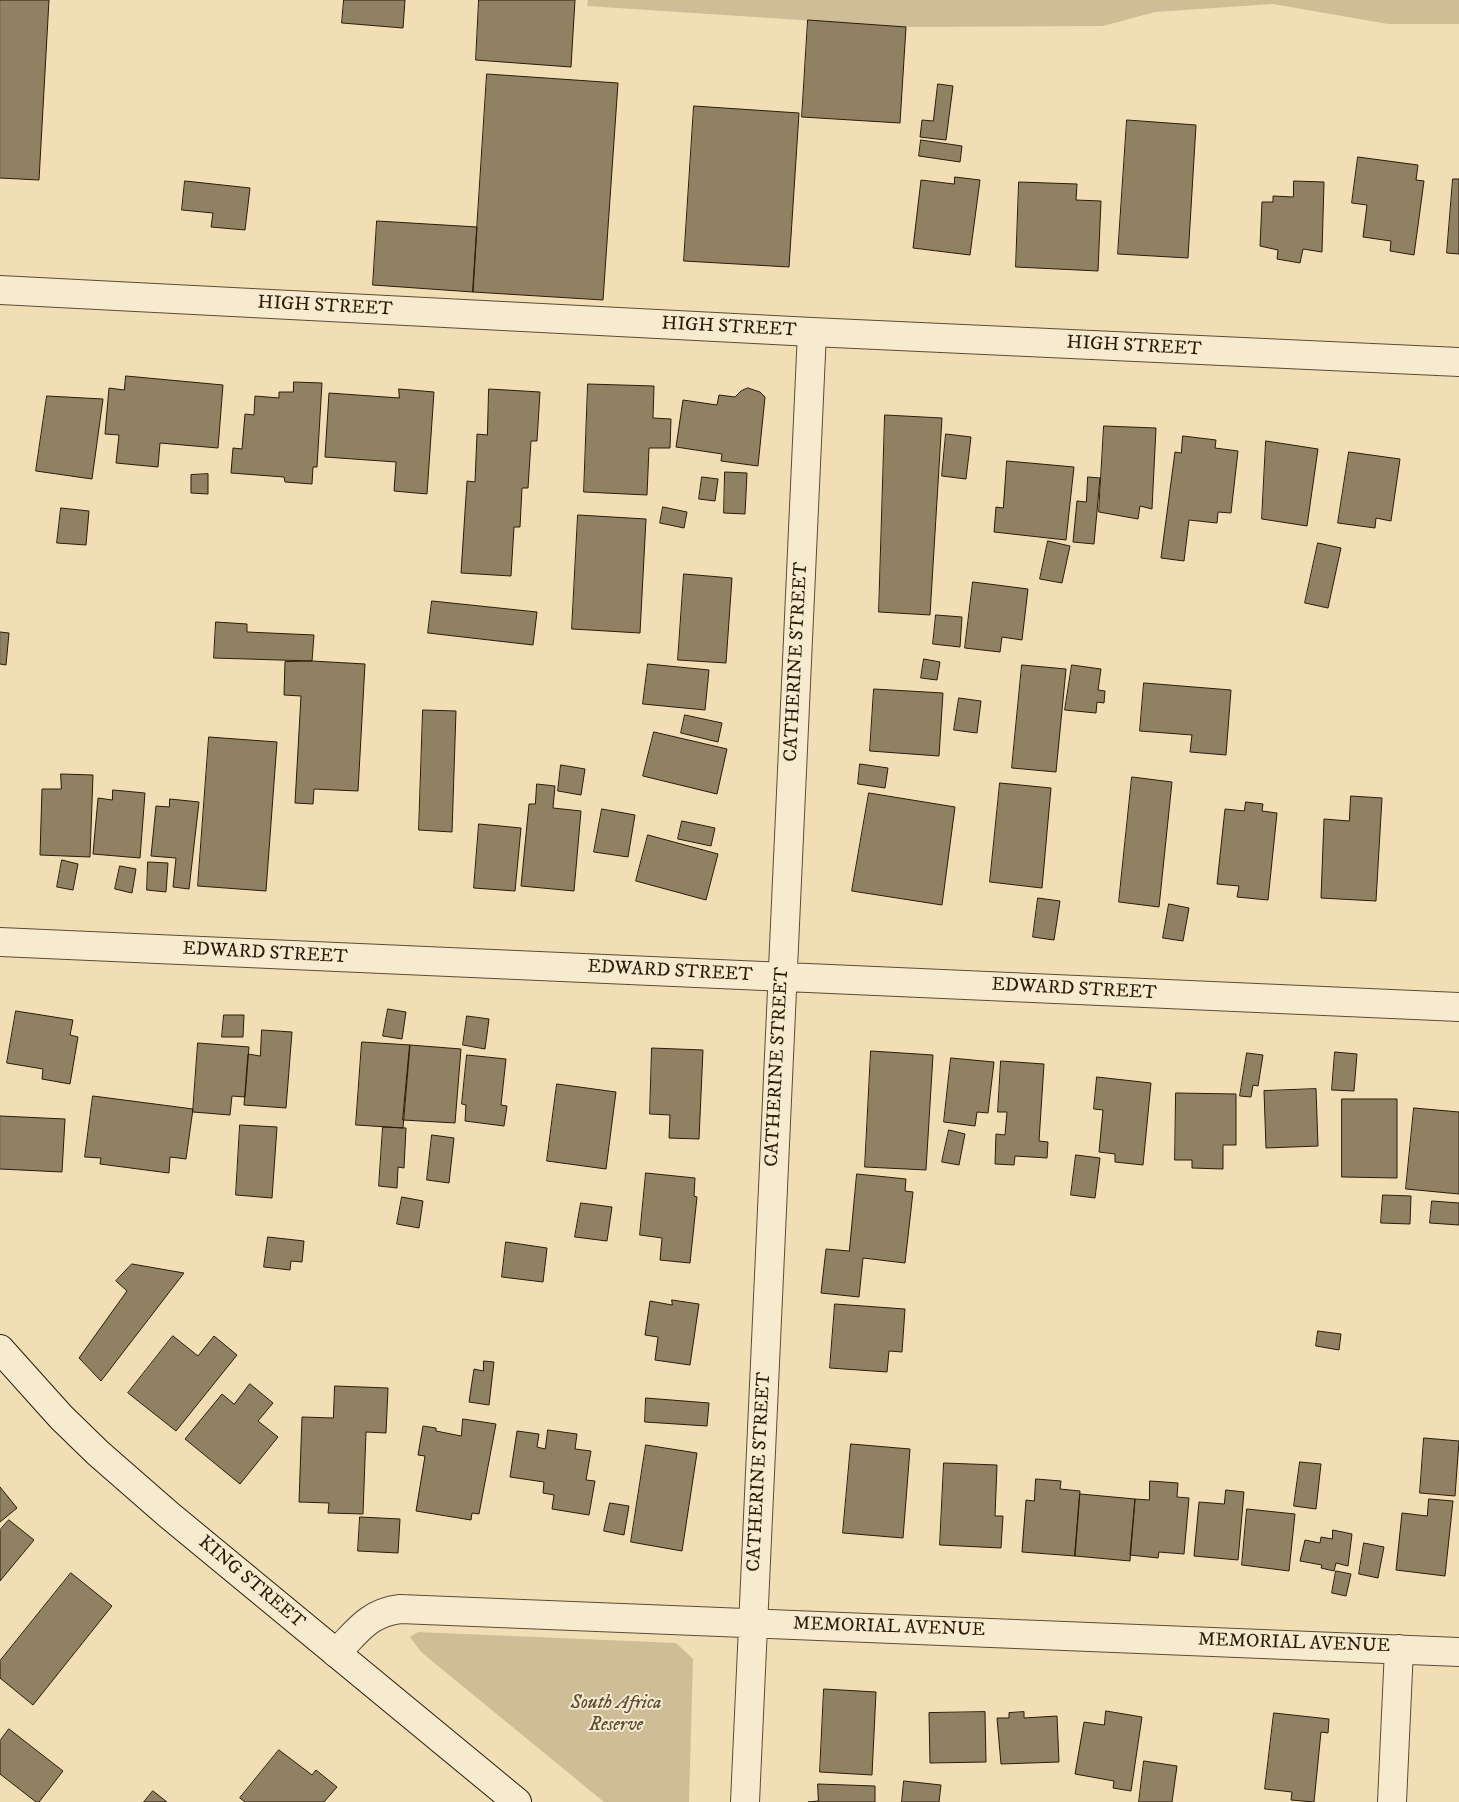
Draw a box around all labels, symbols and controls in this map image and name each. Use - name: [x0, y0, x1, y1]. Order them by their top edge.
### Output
- street label: HIGH STREET: [257, 292, 393, 322]
- street label: HIGH STREET: [661, 313, 797, 343]
- street label: HIGH STREET: [1066, 332, 1202, 362]
- street label: CATHERINE STREET: [780, 562, 814, 762]
- street label: EDWARD STREET: [182, 938, 348, 970]
- street label: EDWARD STREET: [587, 956, 753, 988]
- street label: CATHERINE STREET: [761, 967, 795, 1167]
- street label: EDWARD STREET: [991, 974, 1157, 1006]
- street label: CATHERINE STREET: [743, 1372, 777, 1572]
- street label: KING STREET: [193, 1532, 309, 1634]
- street label: MEMORIAL AVENUE: [792, 1613, 986, 1643]
- street label: MEMORIAL AVENUE: [1197, 1629, 1391, 1659]
- park label: South Africa Reserve: [570, 1693, 662, 1737]

